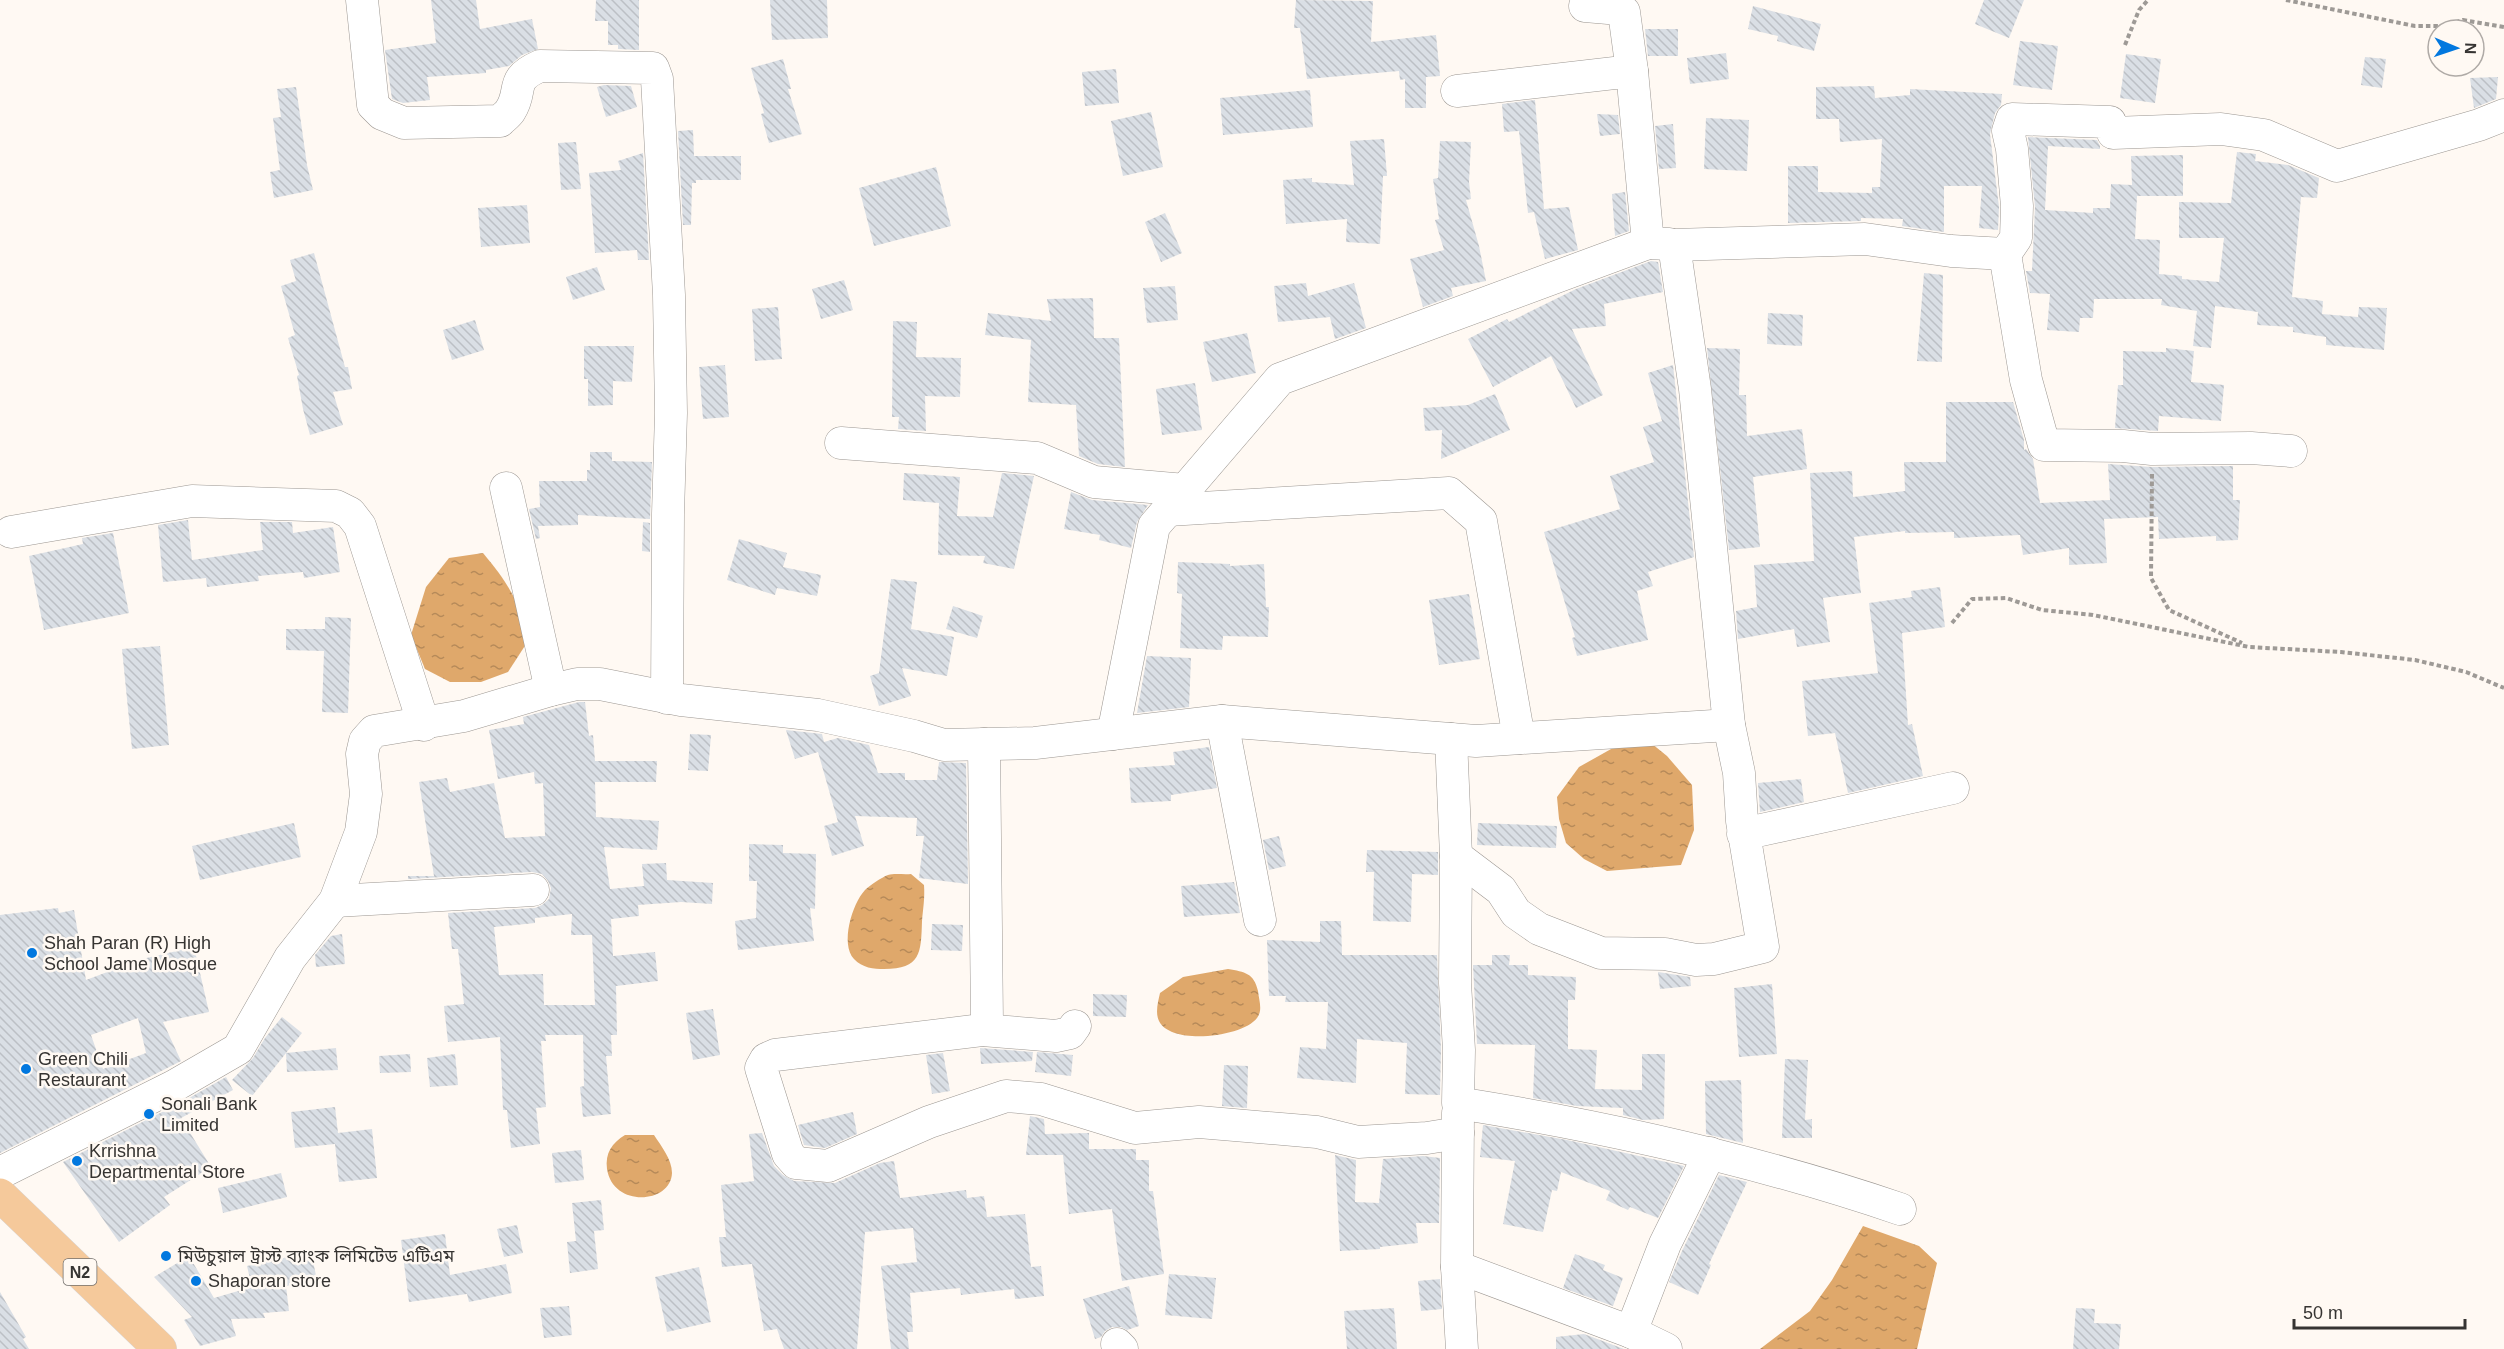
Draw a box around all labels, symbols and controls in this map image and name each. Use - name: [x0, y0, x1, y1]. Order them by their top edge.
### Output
- north arrow: [2426, 18, 2486, 78]
- text: N: [2462, 42, 2479, 55]
- place label: Shah Paran (R) High School Jame Mosque: [44, 933, 217, 974]
- marker: Shah Paran (R) High School Jame Mosque: [25, 946, 39, 960]
- place label: Green Chili Restaurant: [38, 1049, 128, 1090]
- marker: Green Chili Restaurant: [19, 1062, 33, 1076]
- place label: Sonali Bank Limited: [161, 1094, 258, 1135]
- marker: Sonali Bank Limited: [142, 1107, 156, 1121]
- place label: Krrishna Departmental Store: [89, 1141, 245, 1182]
- marker: Krrishna Departmental Store: [70, 1154, 84, 1168]
- place label: মিউচুয়াল ট্রাস্ট ব্যাংক লিমিটেড এটিএম: [177, 1246, 455, 1267]
- marker: মিউচুয়াল ট্রাস্ট ব্যাংক লিমিটেড এটিএম: [159, 1249, 173, 1263]
- road number: N2: [64, 1259, 97, 1285]
- place label: Shaporan store: [208, 1271, 331, 1291]
- marker: Shaporan store: [189, 1274, 203, 1288]
- scale bar: [2294, 1292, 2465, 1330]
- text: 50 m: [2303, 1303, 2343, 1323]

